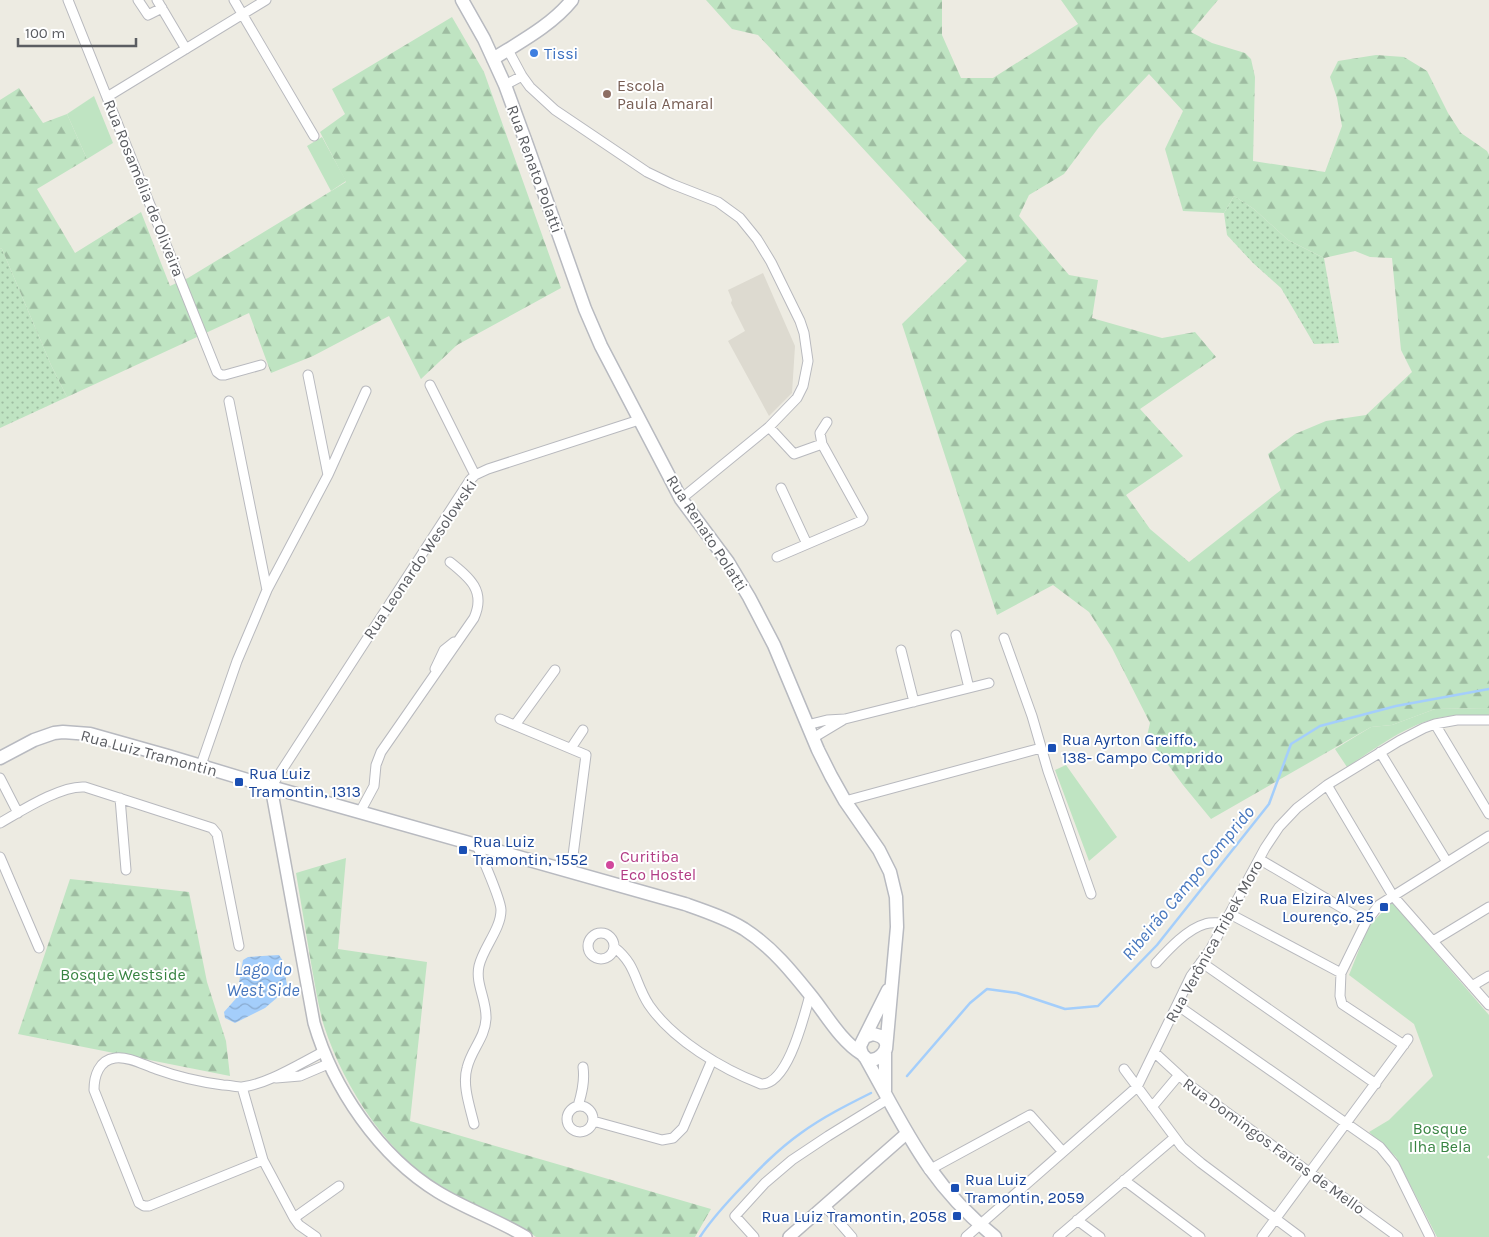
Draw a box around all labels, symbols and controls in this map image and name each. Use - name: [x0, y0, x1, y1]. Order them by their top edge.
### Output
- scale bar: [18, 15, 135, 47]
- text: 100 m: [25, 24, 65, 42]
- place label: Tissi: [544, 44, 578, 63]
- marker: Tissi: [528, 47, 540, 59]
- place label: Escola Paula Amaral: [617, 76, 713, 113]
- marker: Escola Paula Amaral: [601, 88, 613, 100]
- street label: Rua Rosamélia de Oliveira: [100, 97, 188, 279]
- street label: Rua Renato Polatti: [503, 102, 567, 236]
- street label: Rua Renato Polatti: [662, 471, 752, 595]
- street label: Rua Leonardo Wesolowski: [359, 475, 481, 643]
- street label: Rua Luiz Tramontin: [79, 726, 219, 780]
- place label: Rua Ayrton Greiffo, 138- Campo Comprido: [1062, 730, 1223, 767]
- marker: Rua Ayrton Greiffo, 138- Campo Comprido: [1046, 742, 1058, 754]
- place label: Rua Luiz Tramontin, 1313: [249, 764, 361, 801]
- marker: Rua Luiz Tramontin, 1313: [233, 776, 245, 788]
- water label: Ribeirão Campo Comprido: [1117, 801, 1259, 965]
- place label: Rua Luiz Tramontin, 1552: [473, 832, 588, 869]
- marker: Rua Luiz Tramontin, 1552: [457, 844, 469, 856]
- place label: Curitiba Eco Hostel: [620, 847, 696, 884]
- street label: Rua Verônica Tribek Moro: [1161, 856, 1267, 1026]
- marker: Curitiba Eco Hostel: [604, 859, 616, 871]
- place label: Rua Elzira Alves Lourenço, 25: [1259, 889, 1374, 926]
- marker: Rua Elzira Alves Lourenço, 25: [1378, 901, 1390, 913]
- water label: Lago do West Side: [226, 958, 300, 1001]
- park label: Bosque Westside: [60, 965, 186, 984]
- street label: Rua Domingos Farias de Mello: [1179, 1074, 1369, 1218]
- park label: Bosque Ilha Bela: [1409, 1119, 1471, 1156]
- place label: Rua Luiz Tramontin, 2059: [965, 1170, 1084, 1207]
- marker: Rua Luiz Tramontin, 2059: [949, 1182, 961, 1194]
- place label: Rua Luiz Tramontin, 2058: [762, 1207, 947, 1226]
- marker: Rua Luiz Tramontin, 2058: [951, 1210, 963, 1222]

